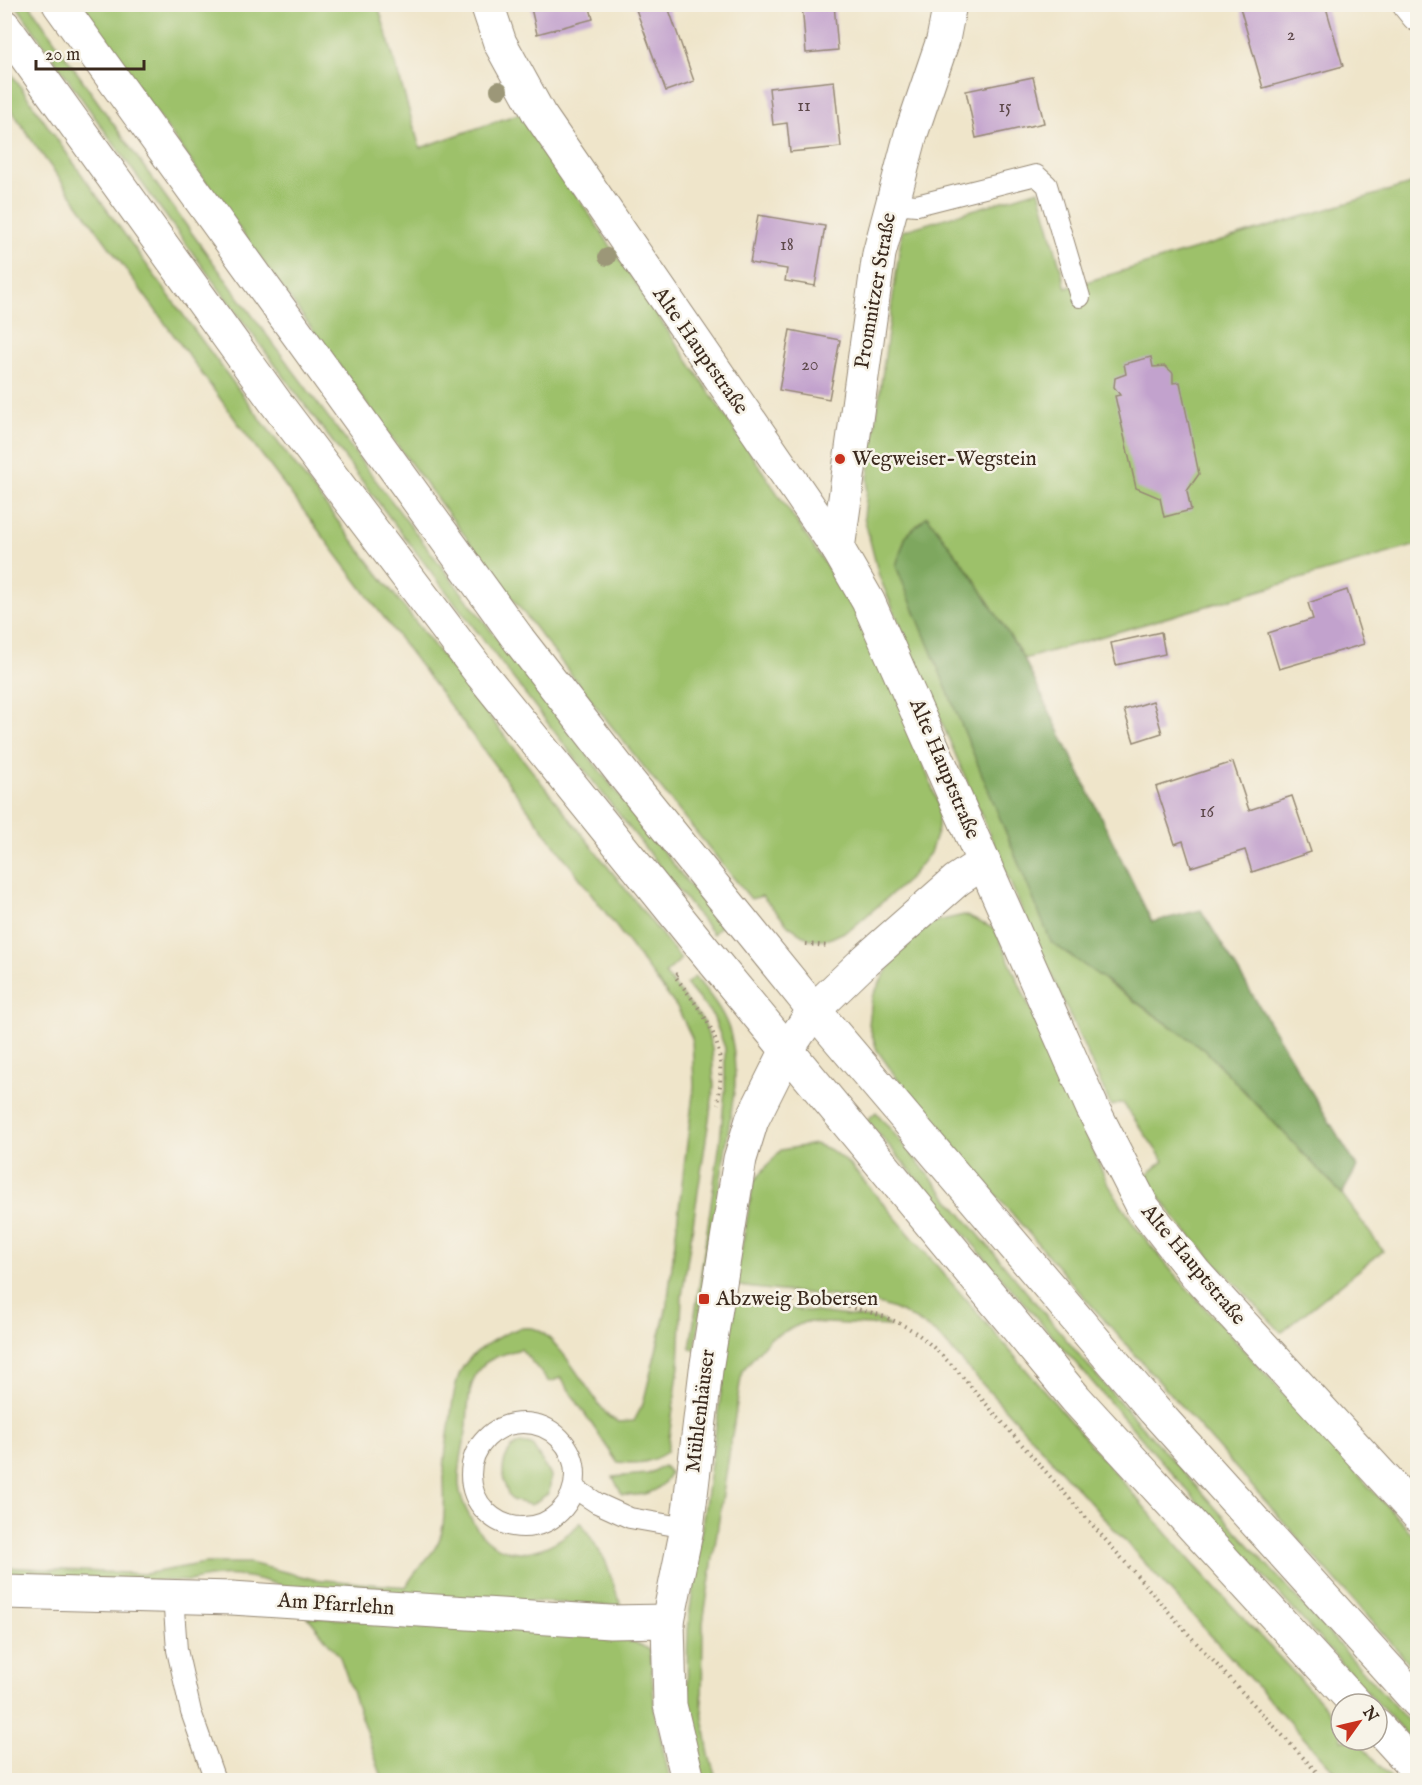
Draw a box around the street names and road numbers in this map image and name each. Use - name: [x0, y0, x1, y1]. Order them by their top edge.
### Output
- street label: Promnitzer Straße: [849, 210, 903, 371]
- street label: Alte Hauptstraße: [645, 281, 754, 420]
- street label: Alte Hauptstraße: [902, 694, 986, 844]
- street label: Alte Hauptstraße: [1134, 1198, 1252, 1331]
- street label: Mühlenhäuser: [680, 1348, 722, 1474]
- street label: Am Pfarrlehn: [276, 1587, 395, 1623]

